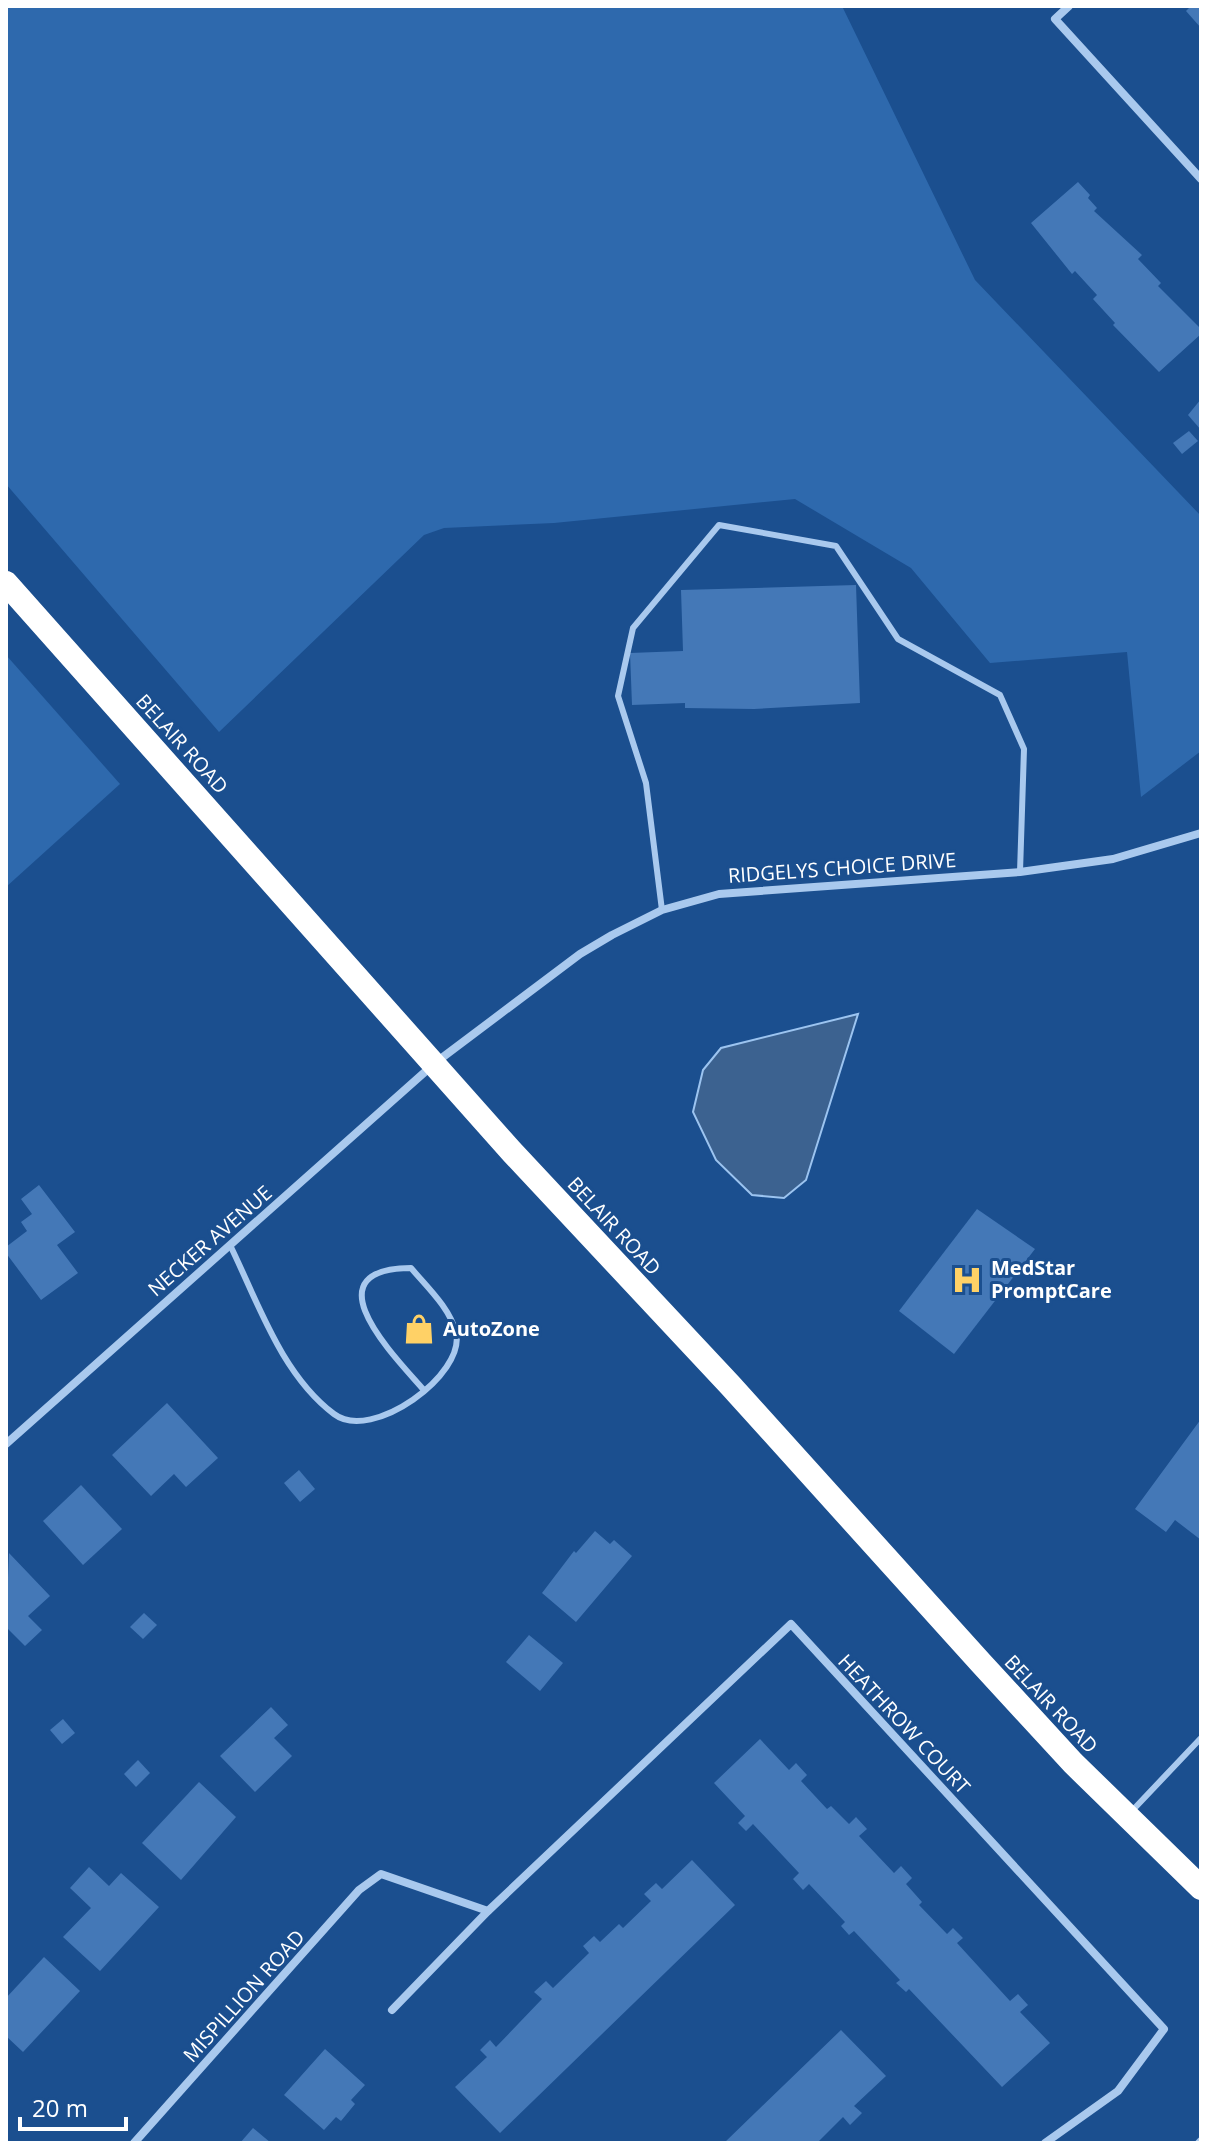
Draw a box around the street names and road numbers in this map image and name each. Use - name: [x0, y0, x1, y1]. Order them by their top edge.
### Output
- street label: BELAIR ROAD: [130, 688, 234, 799]
- street label: RIDGELYS CHOICE DRIVE: [727, 846, 957, 889]
- street label: BELAIR ROAD: [562, 1171, 667, 1281]
- street label: NECKER AVENUE: [142, 1179, 277, 1302]
- street label: HEATHROW COURT: [832, 1648, 976, 1799]
- street label: BELAIR ROAD: [999, 1649, 1104, 1759]
- street label: MISPILLION ROAD: [177, 1924, 310, 2068]

